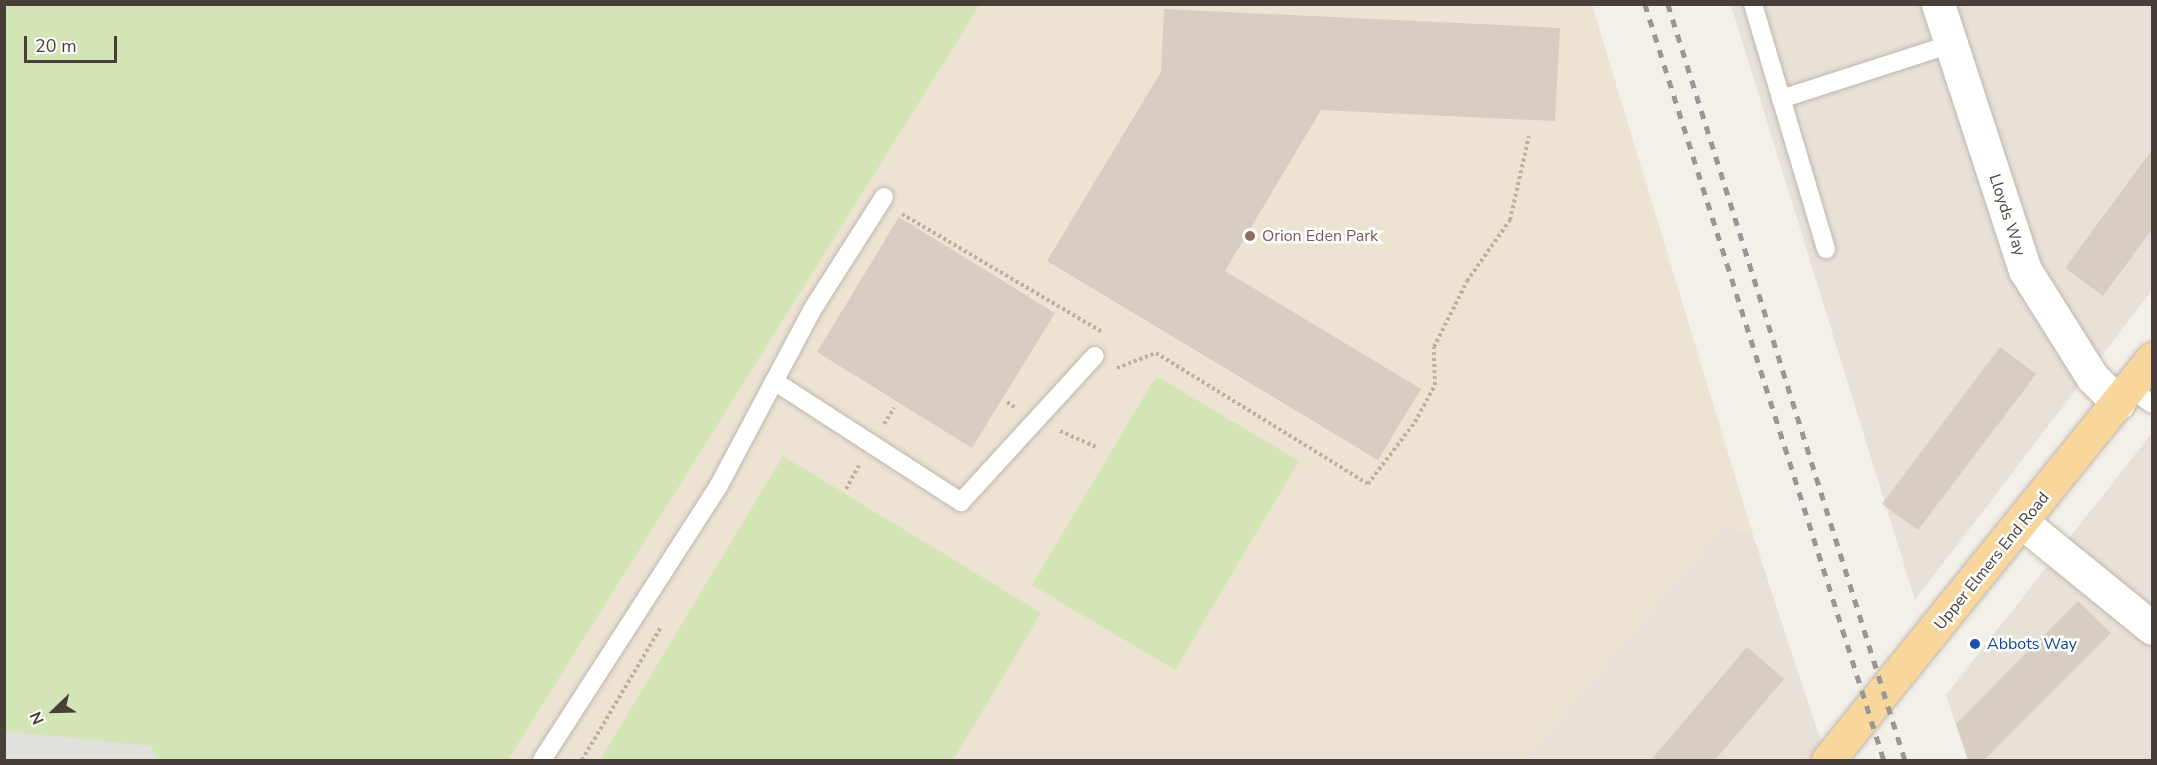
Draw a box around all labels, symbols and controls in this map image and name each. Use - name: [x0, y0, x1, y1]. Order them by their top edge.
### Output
- scale bar: [27, 24, 120, 62]
- text: 20 m: [35, 34, 77, 58]
- street label: Lloyds Way: [1985, 172, 2029, 258]
- place label: Orion Eden Park: [1262, 226, 1378, 246]
- marker: Orion Eden Park: [1243, 229, 1257, 243]
- street label: Upper Elmers End Road: [1931, 488, 2053, 634]
- place label: Abbots Way: [1987, 634, 2077, 654]
- marker: Abbots Way: [1968, 637, 1982, 651]
- north arrow: [24, 681, 84, 741]
- text: N: [25, 708, 50, 728]

